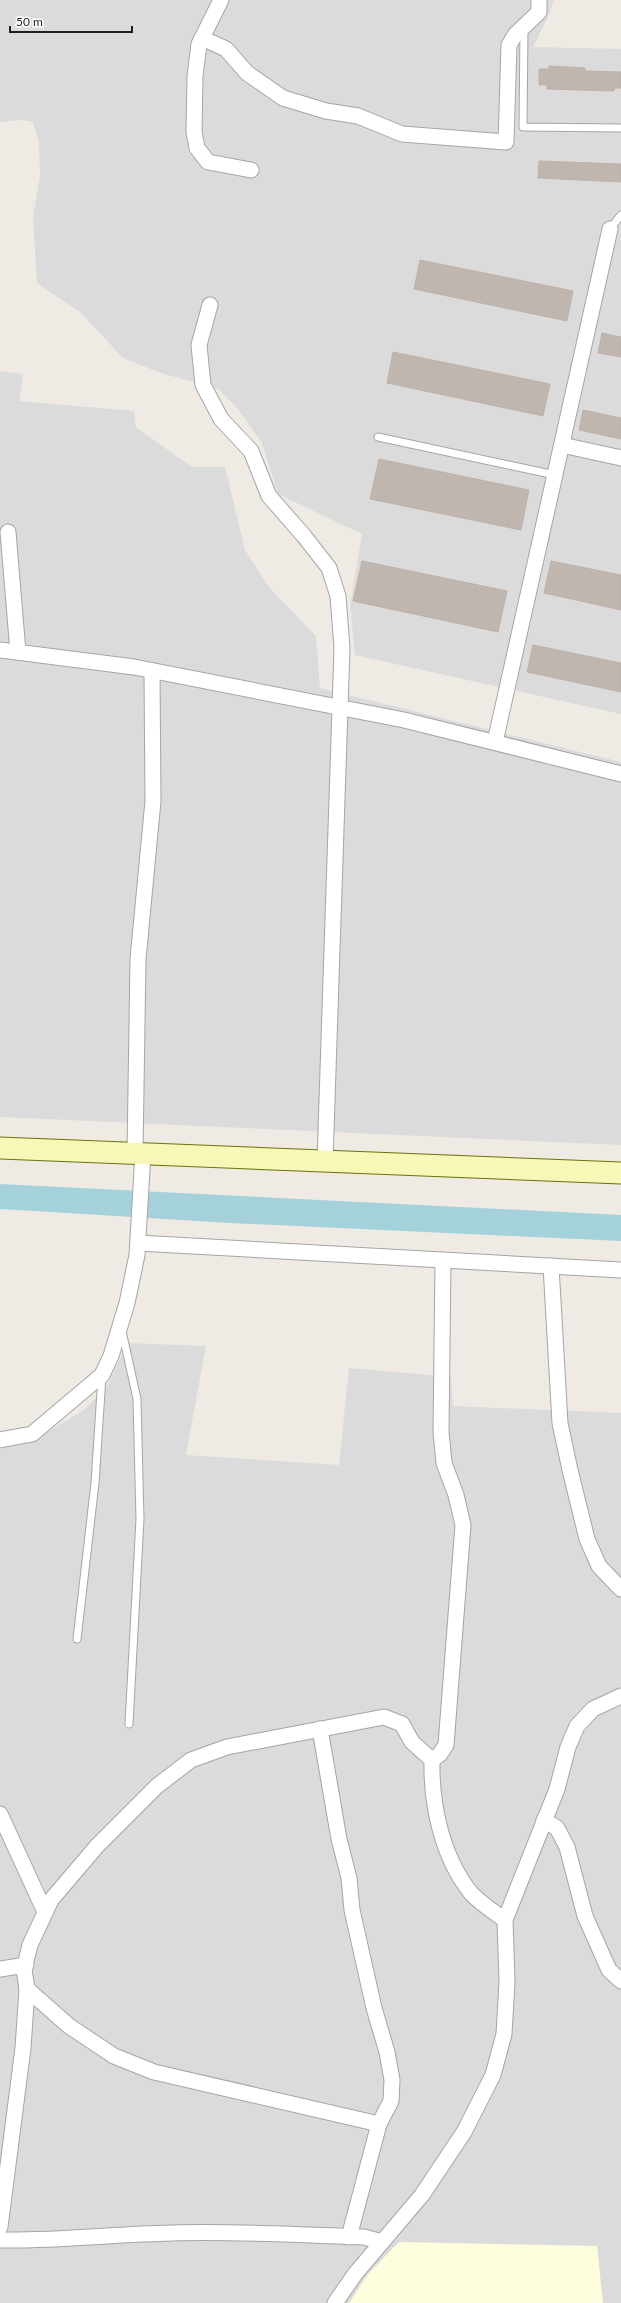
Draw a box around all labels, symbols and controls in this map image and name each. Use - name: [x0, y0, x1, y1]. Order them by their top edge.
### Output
- scale bar: [10, 8, 132, 34]
- text: 50 m: [16, 14, 43, 29]

